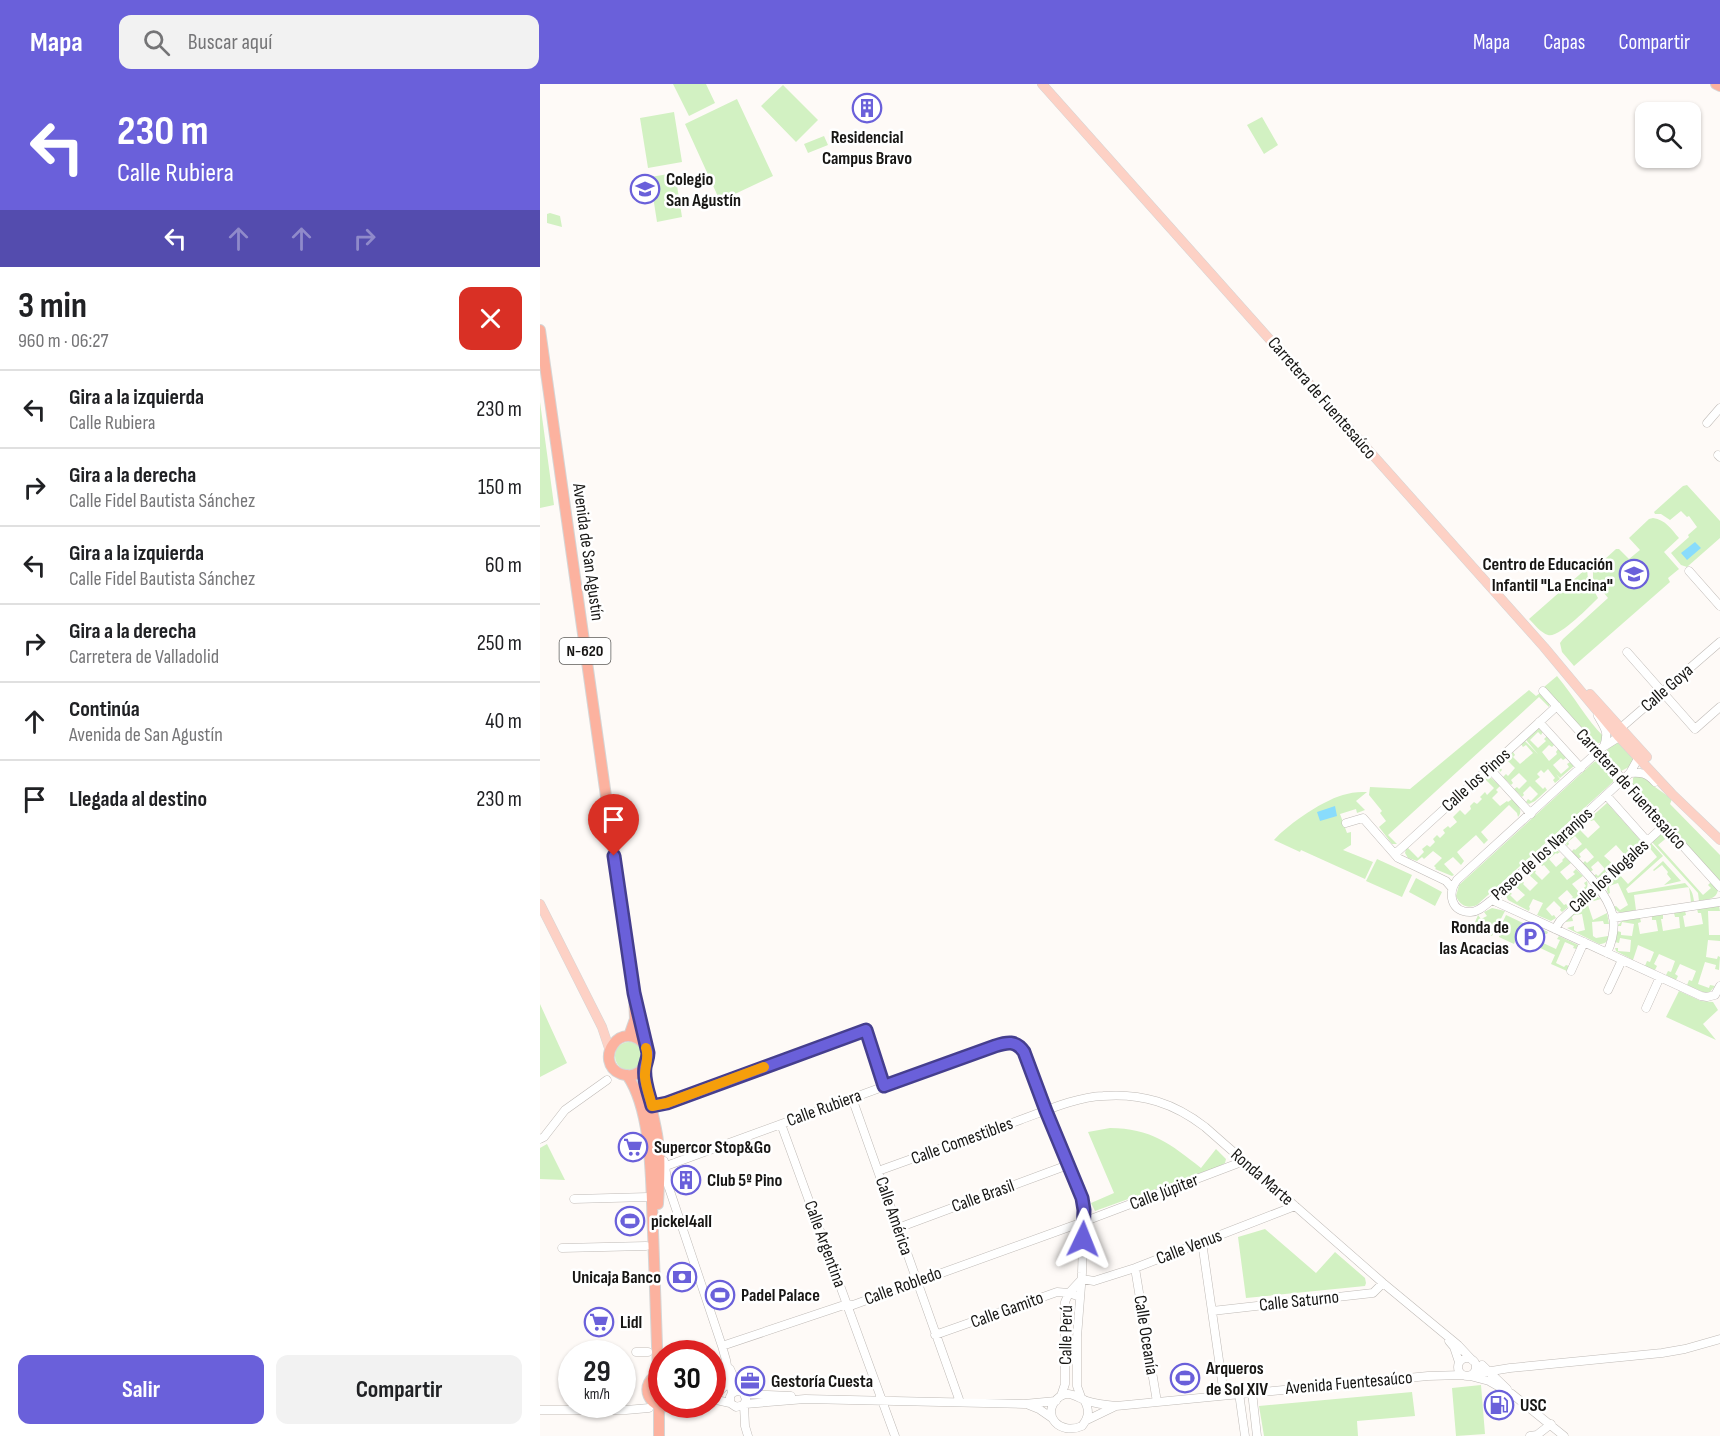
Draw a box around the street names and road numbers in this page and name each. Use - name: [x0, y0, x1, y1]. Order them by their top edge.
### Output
- street label: Carretera de Fuentesaúco: [1263, 333, 1381, 463]
- street label: Avenida de San Agustín: [568, 481, 608, 622]
- road number: N-620: [560, 638, 610, 664]
- street label: Calle Goya: [1637, 660, 1697, 716]
- street label: Carretera de Fuentesaúco: [1571, 724, 1691, 854]
- street label: Calle los Pinos: [1437, 744, 1515, 816]
- street label: Paseo de los Naranjos: [1487, 803, 1597, 905]
- street label: Calle los Nogales: [1565, 835, 1653, 917]
- street label: Calle Rubiera: [784, 1085, 864, 1131]
- street label: Calle Comestibles: [908, 1113, 1016, 1169]
- street label: Ronda Marte: [1226, 1144, 1298, 1210]
- street label: Calle Júpiter: [1127, 1169, 1201, 1215]
- street label: Calle América: [871, 1174, 917, 1258]
- street label: Calle Brasil: [949, 1175, 1017, 1217]
- street label: Calle Argentina: [800, 1198, 850, 1290]
- street label: Calle Venus: [1153, 1225, 1225, 1269]
- street label: Calle Robledo: [861, 1262, 945, 1310]
- street label: Calle Saturno: [1258, 1286, 1340, 1316]
- street label: Calle Gamito: [968, 1287, 1046, 1333]
- street label: Calle Oceanía: [1129, 1294, 1163, 1376]
- street label: Calle Perú: [1055, 1305, 1077, 1365]
- street label: Avenida Fuentesaúco: [1284, 1367, 1413, 1399]

